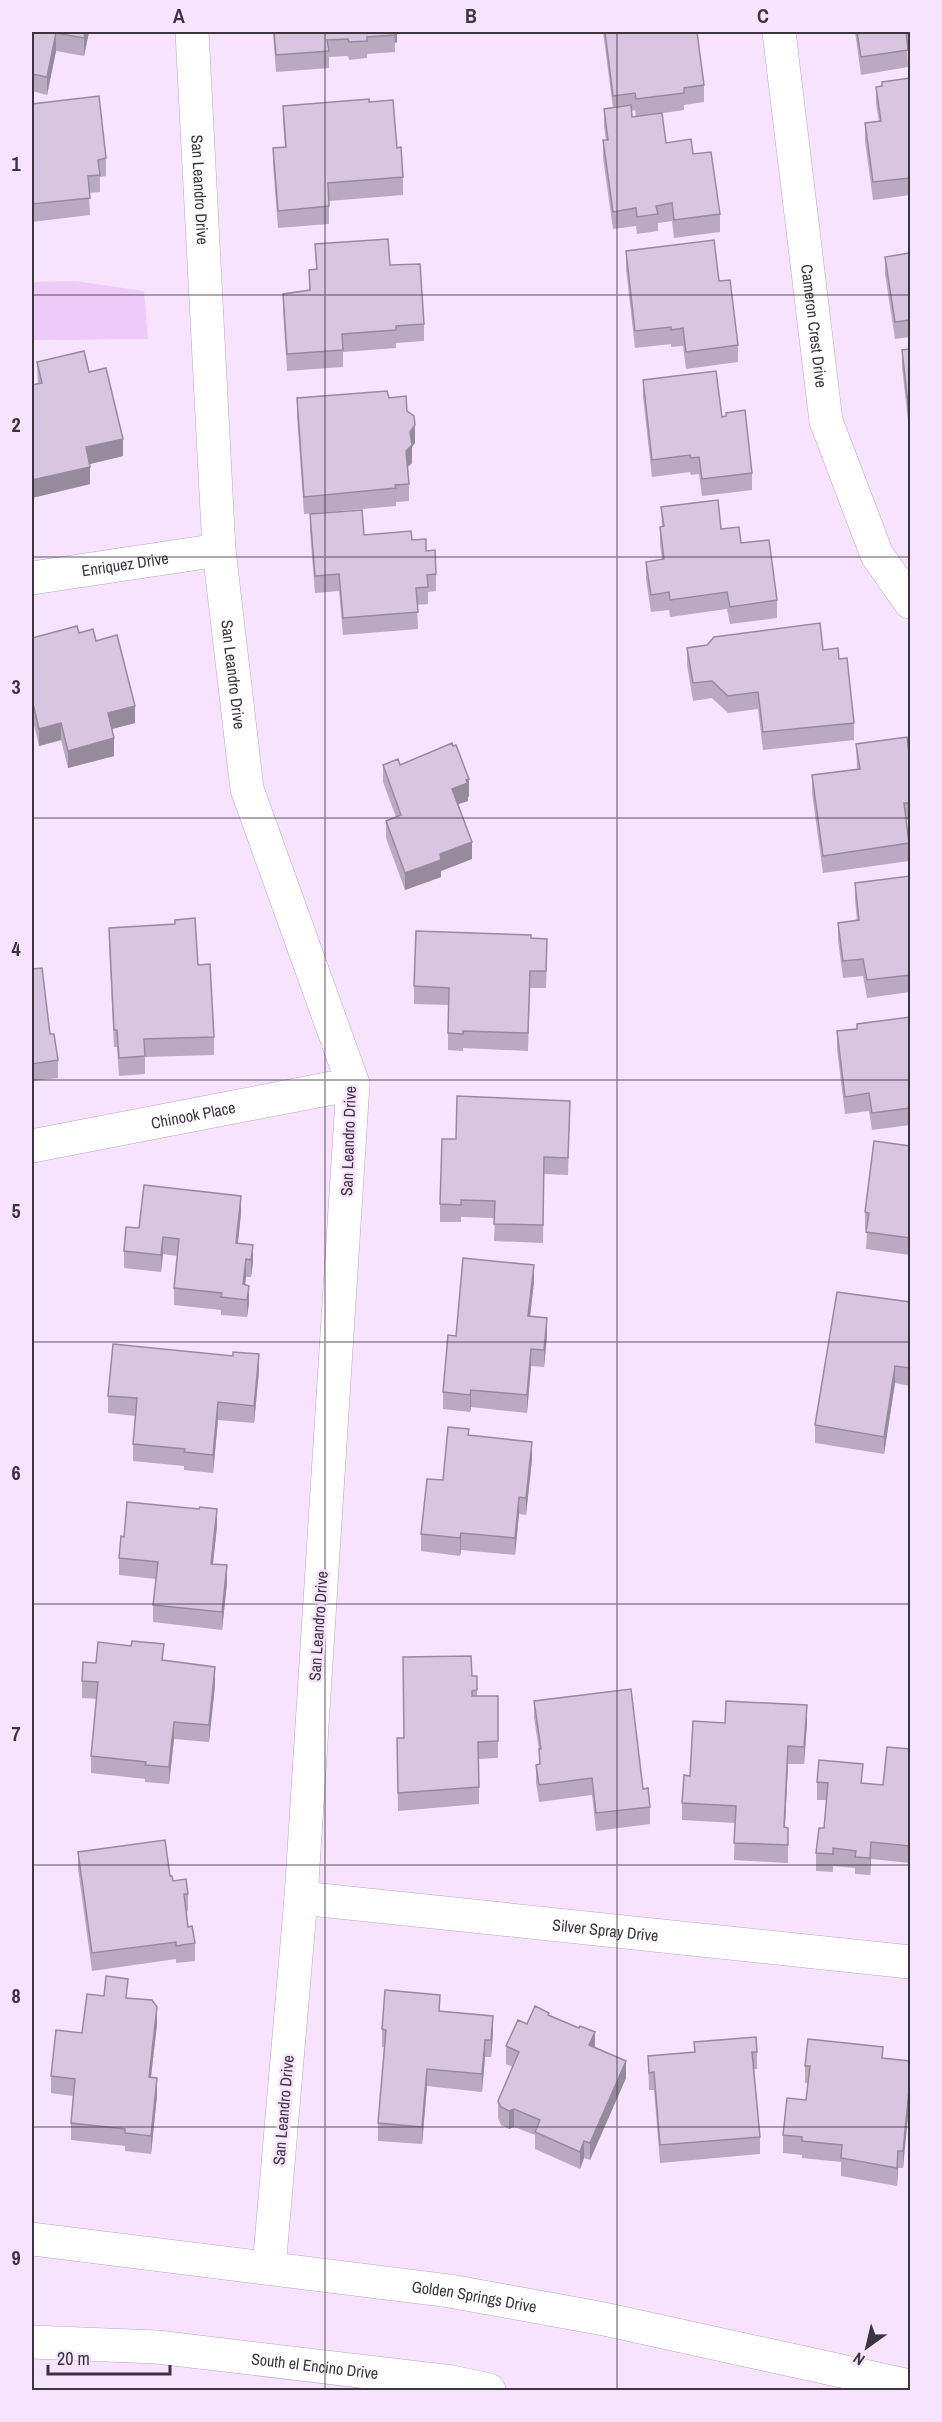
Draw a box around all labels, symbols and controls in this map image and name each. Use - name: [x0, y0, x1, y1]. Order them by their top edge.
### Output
- text: A: [173, 2, 185, 29]
- text: B: [465, 2, 477, 29]
- text: C: [757, 2, 769, 29]
- street label: San Leandro Drive: [186, 134, 214, 245]
- text: 1: [11, 150, 21, 177]
- street label: Cameron Crest Drive: [796, 263, 833, 389]
- text: 2: [11, 411, 21, 438]
- street label: Enriquez Drive: [80, 547, 170, 581]
- street label: San Leandro Drive: [216, 618, 251, 730]
- text: 3: [11, 673, 21, 700]
- text: 4: [11, 935, 21, 962]
- street label: San Leandro Drive: [335, 1086, 361, 1196]
- street label: Chinook Place: [149, 1096, 237, 1134]
- text: 5: [11, 1197, 21, 1224]
- text: 6: [11, 1459, 21, 1486]
- street label: San Leandro Drive: [303, 1570, 333, 1682]
- text: 7: [11, 1720, 21, 1747]
- street label: Silver Spray Drive: [551, 1913, 659, 1946]
- text: 8: [11, 1982, 21, 2009]
- street label: San Leandro Drive: [267, 2054, 299, 2166]
- text: 9: [11, 2244, 21, 2271]
- street label: Golden Springs Drive: [411, 2275, 538, 2318]
- north arrow: [837, 2317, 897, 2377]
- scale bar: [48, 2338, 170, 2376]
- text: 20 m: [57, 2346, 90, 2371]
- street label: South el Encino Drive: [250, 2347, 380, 2384]
- text: N: [849, 2348, 869, 2371]

